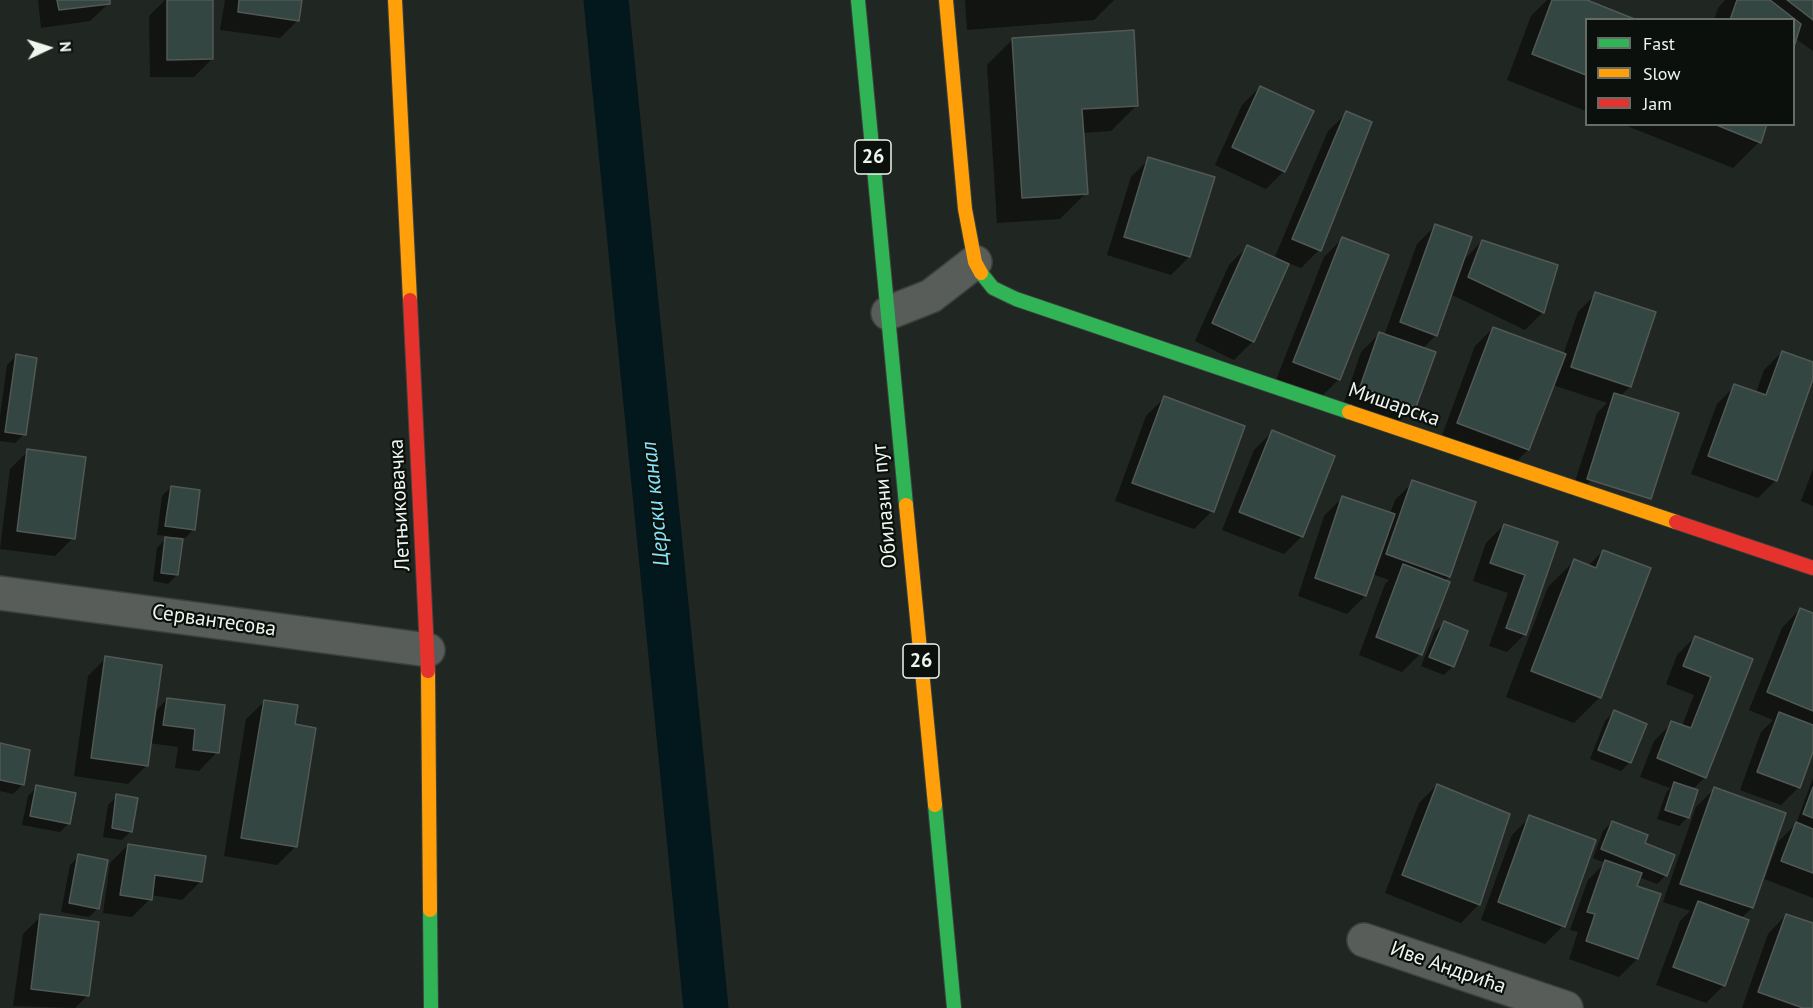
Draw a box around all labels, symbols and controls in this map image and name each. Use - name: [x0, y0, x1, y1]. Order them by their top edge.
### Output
- north arrow: [18, 18, 78, 78]
- legend: [1585, 18, 1795, 126]
- text: Fast: [1643, 32, 1675, 55]
- text: N: [56, 41, 76, 53]
- text: Slow: [1643, 62, 1681, 85]
- text: Jam: [1643, 92, 1672, 115]
- road number: 26: [855, 140, 891, 174]
- street label: Мишарска: [1345, 378, 1443, 432]
- street label: Летњиковачка: [384, 438, 416, 572]
- water label: Церски канал: [636, 440, 676, 568]
- street label: Обилазни пут: [867, 443, 903, 569]
- street label: Сервантесова: [150, 600, 278, 642]
- road number: 26: [903, 644, 939, 678]
- street label: Иве Андрића: [1387, 936, 1509, 1000]

